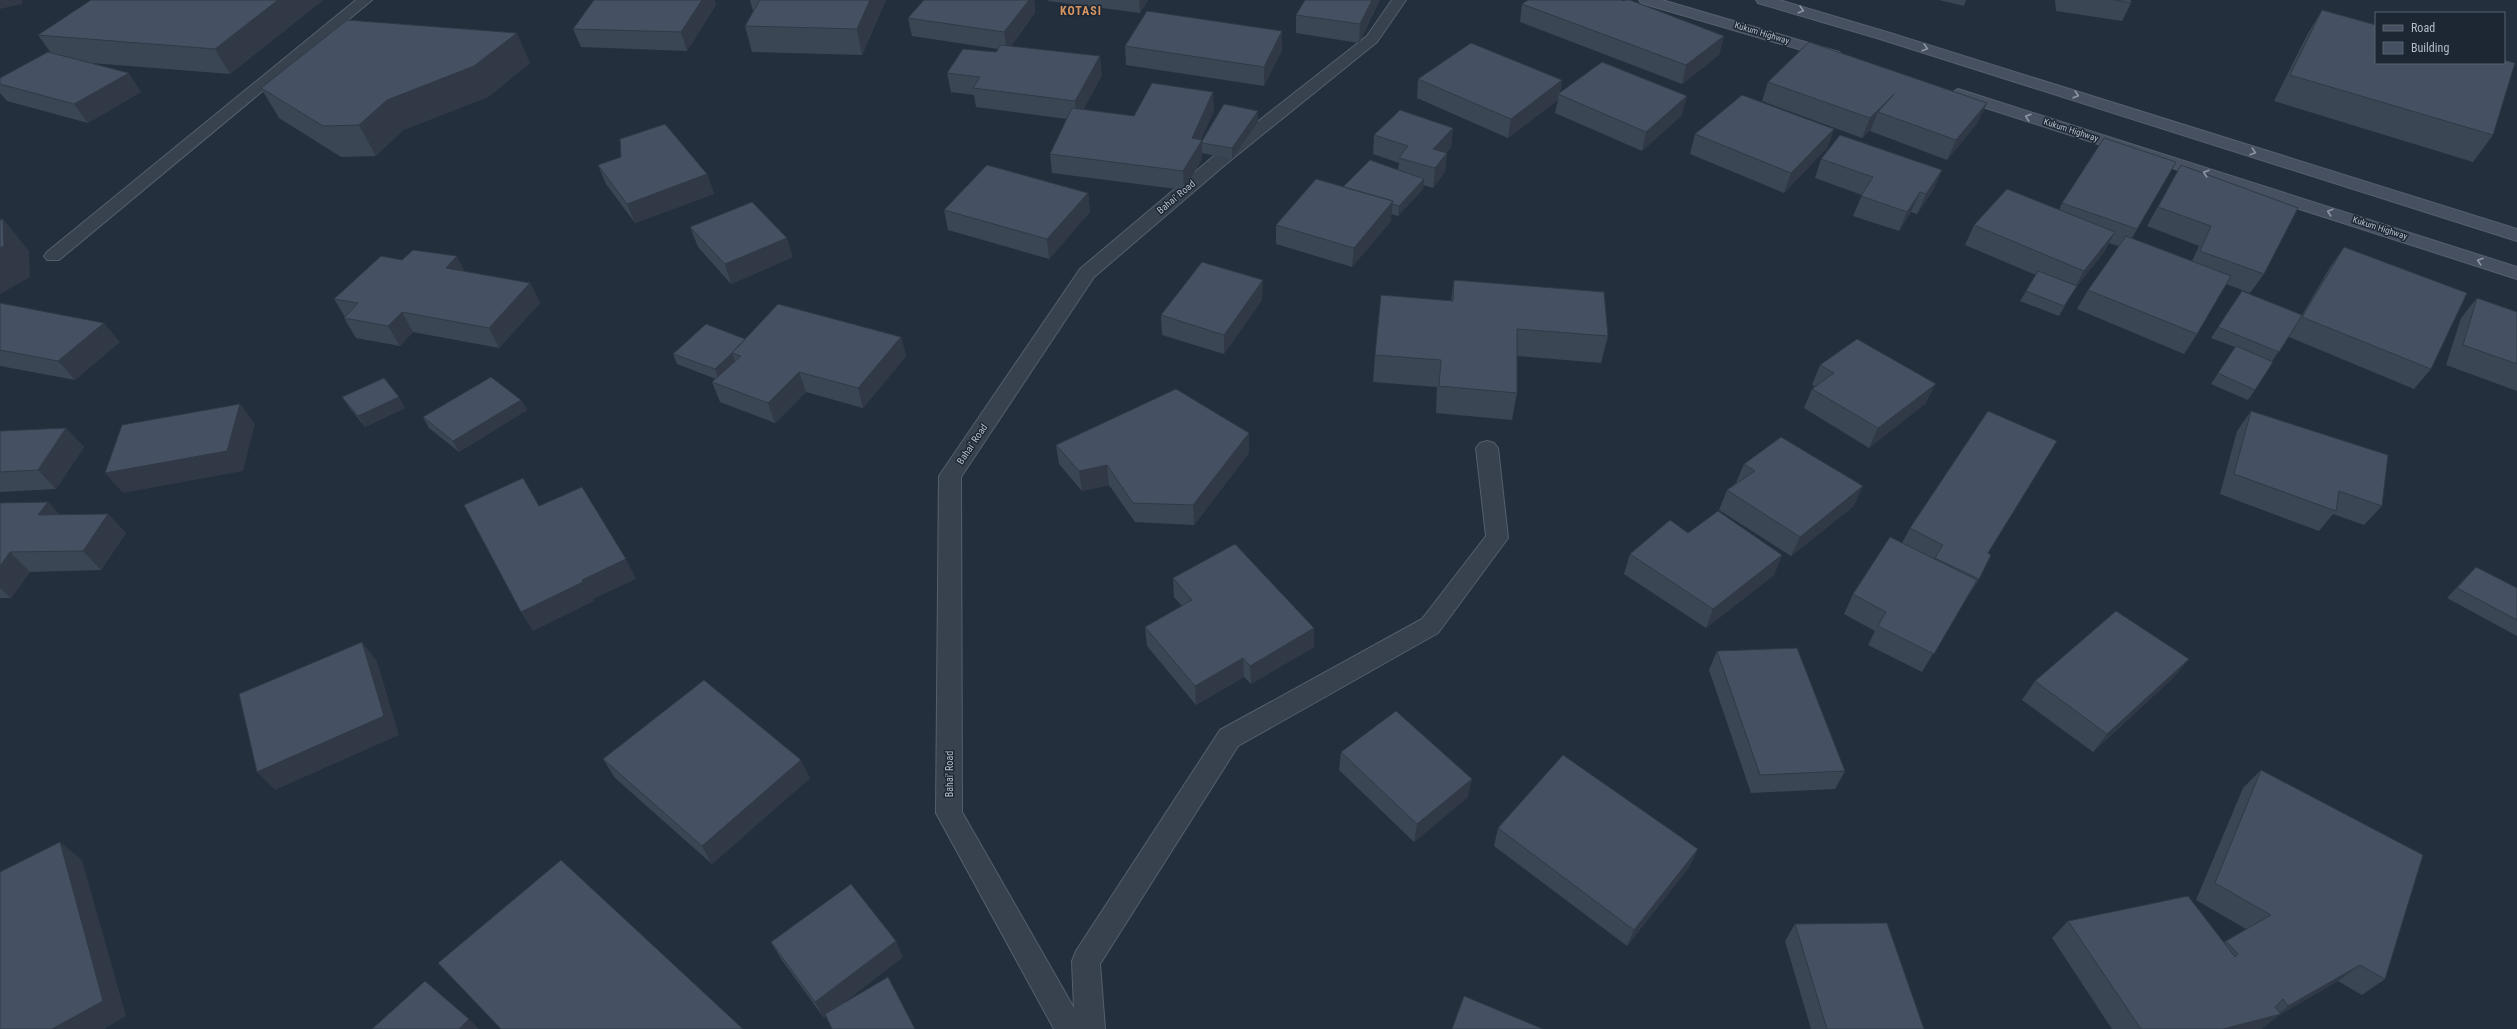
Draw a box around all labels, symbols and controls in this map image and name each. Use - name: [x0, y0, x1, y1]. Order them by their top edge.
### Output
- district label: KOTASI: [1060, 4, 1102, 18]
- one-way arrow: [1797, 5, 1804, 14]
- legend: [2375, 12, 2505, 64]
- street label: Kukum Highway: [1733, 20, 1791, 46]
- text: Road: [2411, 21, 2435, 35]
- text: Building: [2411, 41, 2449, 55]
- one-way arrow: [1922, 43, 1929, 52]
- one-way arrow: [2072, 91, 2079, 99]
- one-way arrow: [2025, 113, 2032, 122]
- street label: Kukum Highway: [2042, 116, 2100, 144]
- one-way arrow: [2250, 147, 2257, 155]
- one-way arrow: [2202, 169, 2209, 178]
- street label: Bahai' Road: [1155, 178, 1197, 216]
- one-way arrow: [2326, 208, 2333, 217]
- street label: Kukum Highway: [2351, 214, 2409, 242]
- one-way arrow: [2477, 257, 2484, 266]
- street label: Bahai' Road: [954, 422, 990, 466]
- street label: Bahai' Road: [944, 751, 955, 797]

